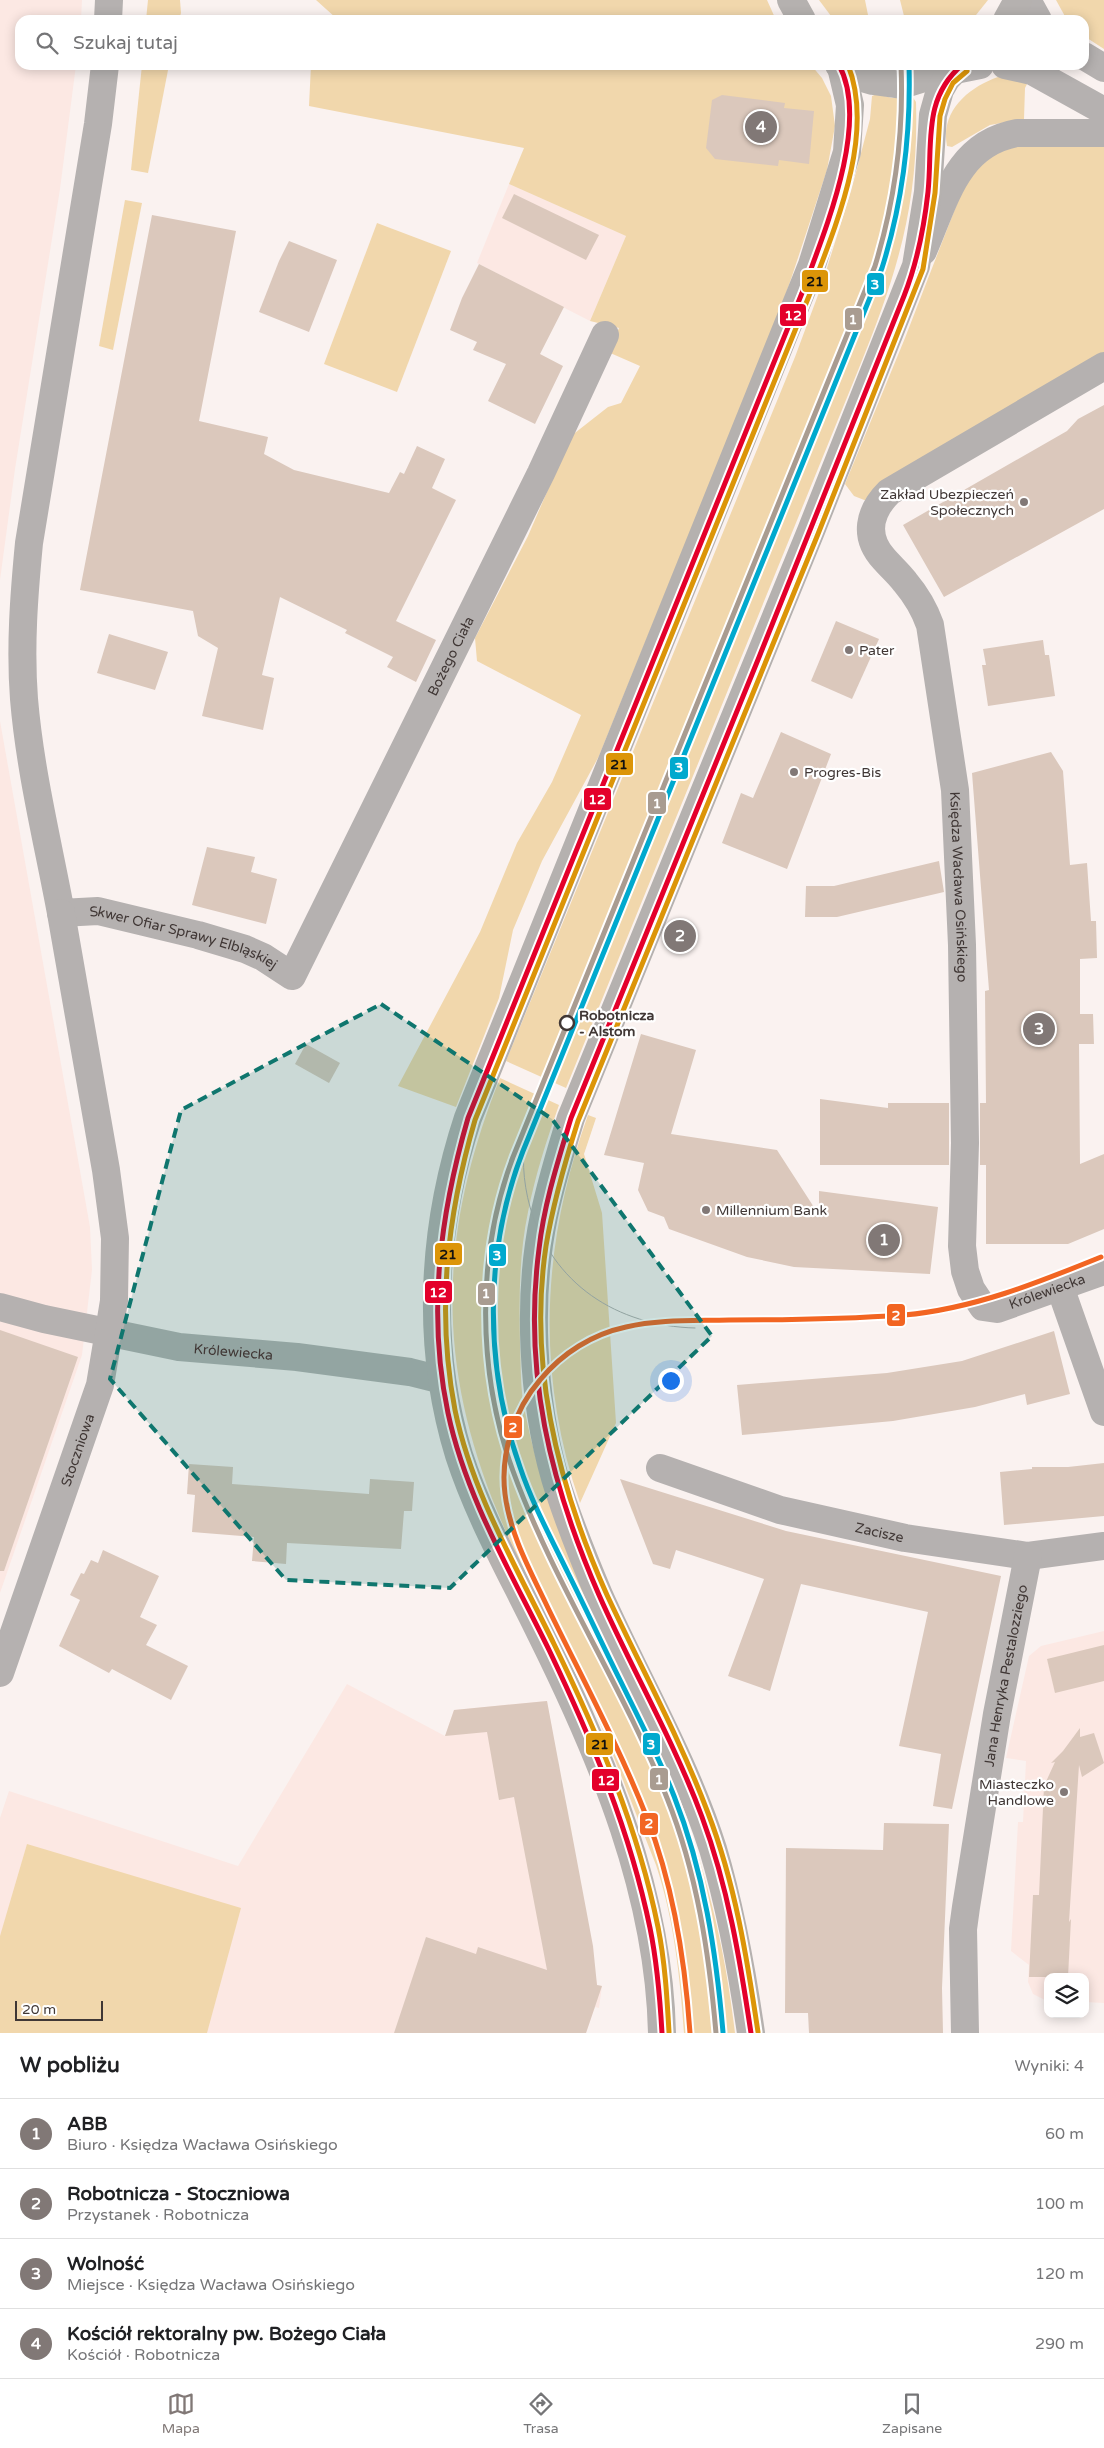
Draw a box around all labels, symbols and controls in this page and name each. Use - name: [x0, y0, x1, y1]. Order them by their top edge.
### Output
- search box: [15, 15, 1089, 70]
- icon: search: [33, 29, 61, 57]
- text: Szukaj tutaj: [73, 32, 178, 54]
- pin: 4: [745, 108, 777, 146]
- line badge: 21: [801, 269, 829, 293]
- line badge: 3: [866, 272, 885, 296]
- text: 21: [806, 273, 824, 290]
- text: 3: [871, 276, 880, 293]
- line badge: 12: [779, 303, 807, 327]
- text: 12: [784, 307, 802, 324]
- line badge: 1: [844, 307, 863, 331]
- text: 1: [849, 311, 857, 328]
- place label: Zakład Ubezpieczeń Społecznych: [880, 486, 1014, 519]
- marker: Zakład Ubezpieczeń Społecznych: [1018, 496, 1030, 508]
- street label: Bożego Ciała: [424, 613, 477, 699]
- place label: Pater: [859, 642, 895, 659]
- marker: Pater: [843, 644, 855, 656]
- line badge: 21: [605, 752, 634, 776]
- text: 21: [610, 756, 628, 773]
- line badge: 3: [669, 756, 689, 780]
- text: 3: [675, 759, 684, 776]
- place label: Progres-Bis: [804, 764, 881, 781]
- marker: Progres-Bis: [788, 766, 800, 778]
- line badge: 12: [583, 787, 612, 811]
- text: 12: [588, 791, 606, 808]
- line badge: 1: [647, 791, 667, 815]
- street label: Księdza Wacława Osińskiego: [947, 791, 971, 983]
- text: 1: [653, 795, 661, 812]
- street label: Skwer Ofiar Sprawy Elbląskiej: [89, 902, 281, 973]
- pin: 2: [664, 917, 696, 955]
- place label: Robotnicza - Alstom: [579, 1007, 655, 1040]
- pin: 3: [1023, 1010, 1055, 1048]
- marker: Robotnicza - Alstom: [559, 1015, 575, 1031]
- place label: Millennium Bank: [716, 1202, 827, 1219]
- marker: Millennium Bank: [700, 1204, 712, 1216]
- pin: 1: [868, 1221, 900, 1259]
- line badge: 21: [434, 1242, 463, 1266]
- line badge: 3: [488, 1243, 507, 1267]
- text: 21: [439, 1246, 457, 1263]
- text: 3: [493, 1247, 502, 1264]
- street label: Królewiecka: [1006, 1270, 1087, 1313]
- line badge: 12: [424, 1280, 453, 1304]
- line badge: 1: [477, 1282, 496, 1306]
- text: 12: [429, 1284, 447, 1301]
- text: 1: [482, 1285, 490, 1302]
- line badge: 2: [886, 1303, 906, 1327]
- text: 2: [892, 1307, 901, 1324]
- street label: Królewiecka: [193, 1340, 274, 1363]
- your location: [658, 1368, 684, 1394]
- street label: Stoczniowa: [57, 1411, 98, 1489]
- line badge: 2: [503, 1415, 523, 1439]
- text: 2: [509, 1419, 518, 1436]
- street label: Zacisze: [853, 1519, 905, 1546]
- street label: Jana Henryka Pestalozziego: [980, 1583, 1031, 1768]
- line badge: 21: [585, 1732, 614, 1756]
- line badge: 3: [642, 1732, 661, 1756]
- text: 21: [591, 1736, 609, 1753]
- text: 3: [647, 1736, 656, 1753]
- line badge: 1: [649, 1767, 669, 1791]
- line badge: 12: [591, 1768, 620, 1792]
- text: 1: [655, 1771, 663, 1788]
- text: 12: [597, 1772, 615, 1789]
- place label: Miasteczko Handlowe: [979, 1776, 1054, 1809]
- marker: Miasteczko Handlowe: [1058, 1786, 1070, 1798]
- line badge: 2: [639, 1812, 659, 1836]
- text: 2: [645, 1815, 654, 1832]
- map controls: [1044, 1973, 1089, 2018]
- button: layers: [1044, 1973, 1089, 2018]
- scale bar: [15, 1998, 102, 2021]
- text: 20 m: [22, 2001, 56, 2018]
- text: W pobliżu: [20, 2053, 120, 2078]
- text: Wyniki: 4: [1015, 2056, 1084, 2076]
- text: ABB: [67, 2113, 108, 2135]
- text: 1: [31, 2124, 41, 2144]
- text: 60 m: [1045, 2124, 1084, 2144]
- text: Biuro · Księdza Wacława Osińskiego: [67, 2135, 338, 2155]
- text: Robotnicza - Stoczniowa: [67, 2183, 290, 2205]
- text: 2: [31, 2194, 41, 2214]
- text: 100 m: [1035, 2194, 1084, 2214]
- text: Przystanek · Robotnicza: [67, 2205, 249, 2225]
- text: Wolność: [67, 2253, 144, 2275]
- text: 3: [31, 2264, 41, 2284]
- text: 120 m: [1035, 2264, 1084, 2284]
- text: Miejsce · Księdza Wacława Osińskiego: [67, 2275, 355, 2295]
- text: Kościół rektoralny pw. Bożego Ciała: [67, 2323, 386, 2345]
- text: 4: [31, 2334, 41, 2354]
- text: 290 m: [1035, 2334, 1084, 2354]
- text: Kościół · Robotnicza: [67, 2345, 220, 2365]
- tab: Mapa: [162, 2390, 200, 2437]
- tab: Trasa: [523, 2390, 559, 2437]
- tab: Zapisane: [882, 2390, 942, 2437]

